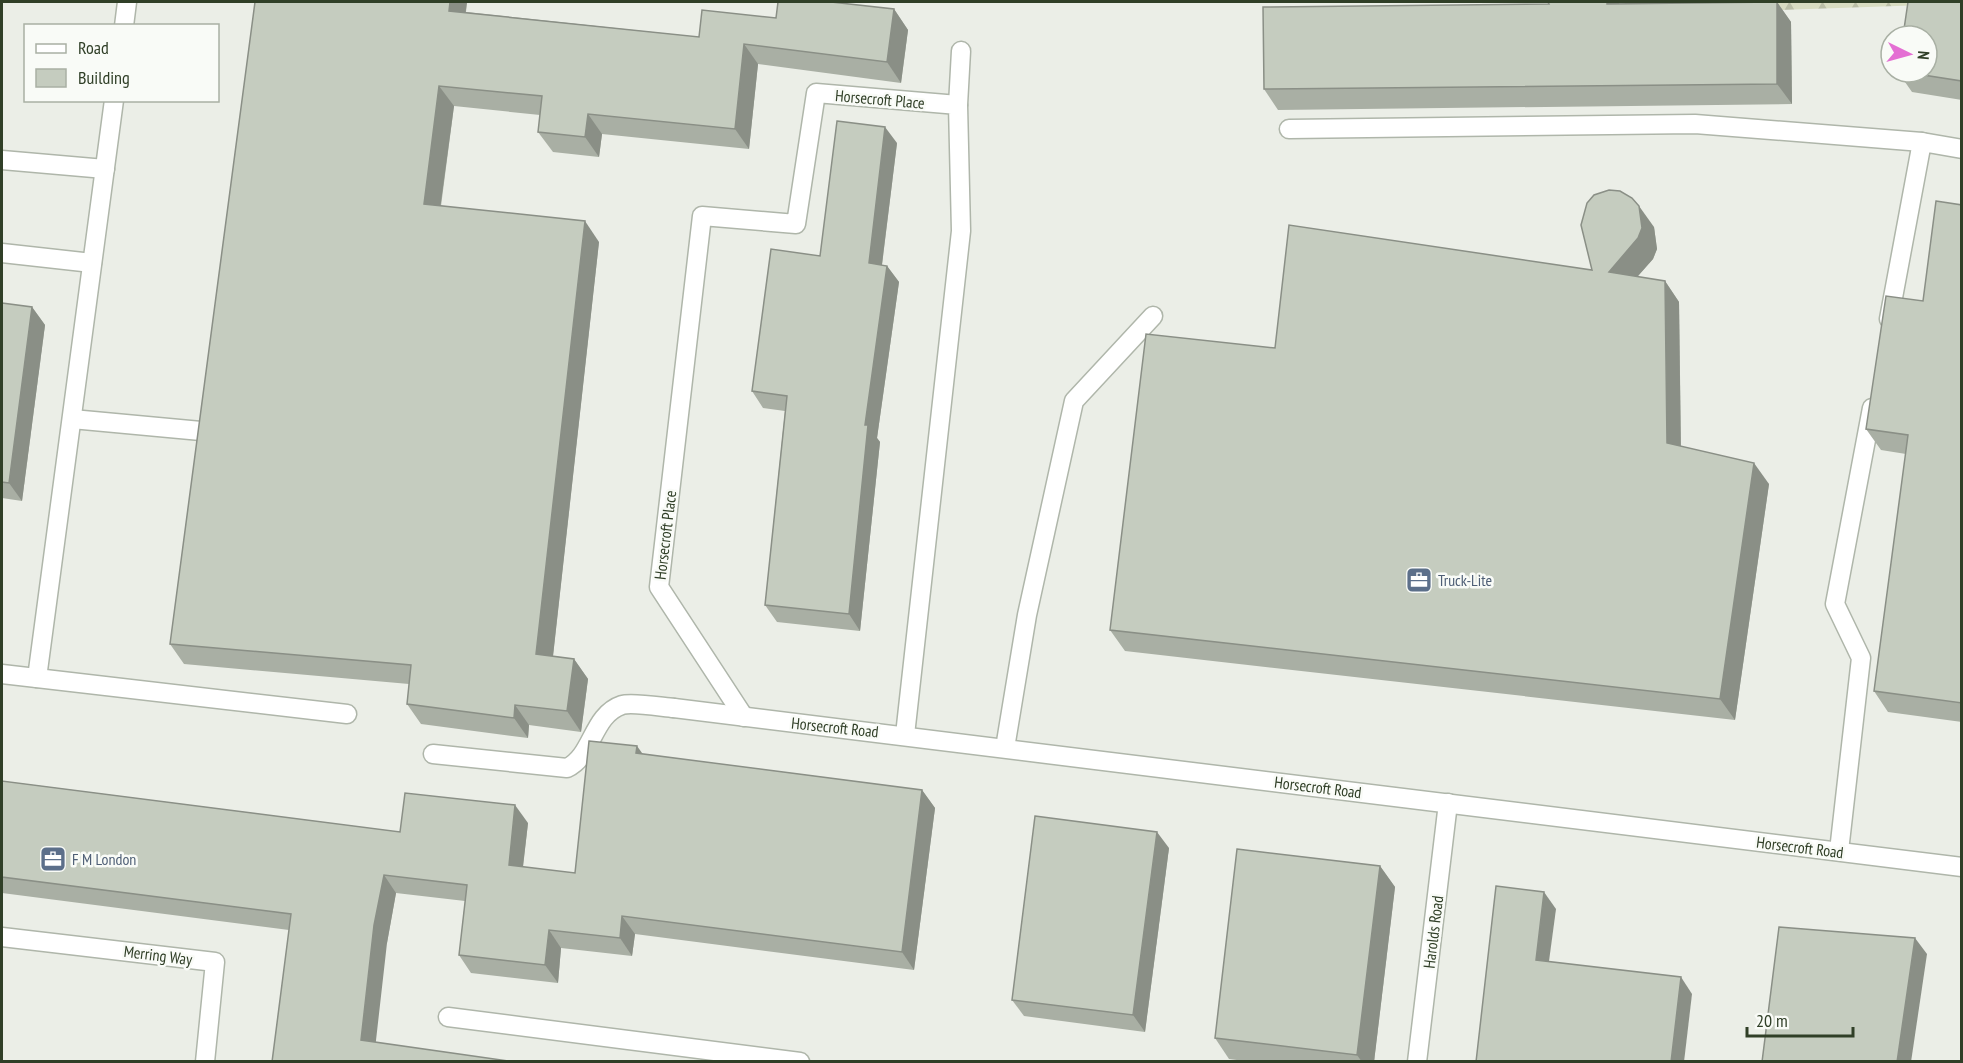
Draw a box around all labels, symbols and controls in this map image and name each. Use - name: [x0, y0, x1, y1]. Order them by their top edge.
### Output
- legend: [24, 24, 219, 102]
- north arrow: [1879, 24, 1939, 84]
- text: Road: [78, 36, 109, 59]
- text: N: [1914, 50, 1934, 60]
- text: Building: [78, 66, 130, 89]
- street label: Horsecroft Place: [834, 85, 926, 113]
- street label: Horsecroft Place: [650, 489, 680, 581]
- office icon: Truck-Lite: [1404, 565, 1434, 595]
- place label: Truck-Lite: [1438, 570, 1492, 590]
- street label: Horsecroft Road: [790, 712, 880, 742]
- street label: Horsecroft Road: [1273, 772, 1363, 802]
- street label: Horsecroft Road: [1755, 832, 1845, 862]
- office icon: F M London: [38, 844, 68, 874]
- place label: F M London: [72, 849, 136, 869]
- street label: Harolds Road: [1419, 894, 1447, 969]
- street label: Merring Way: [123, 941, 193, 969]
- scale bar: [1747, 1000, 1854, 1038]
- text: 20 m: [1756, 1009, 1788, 1032]

